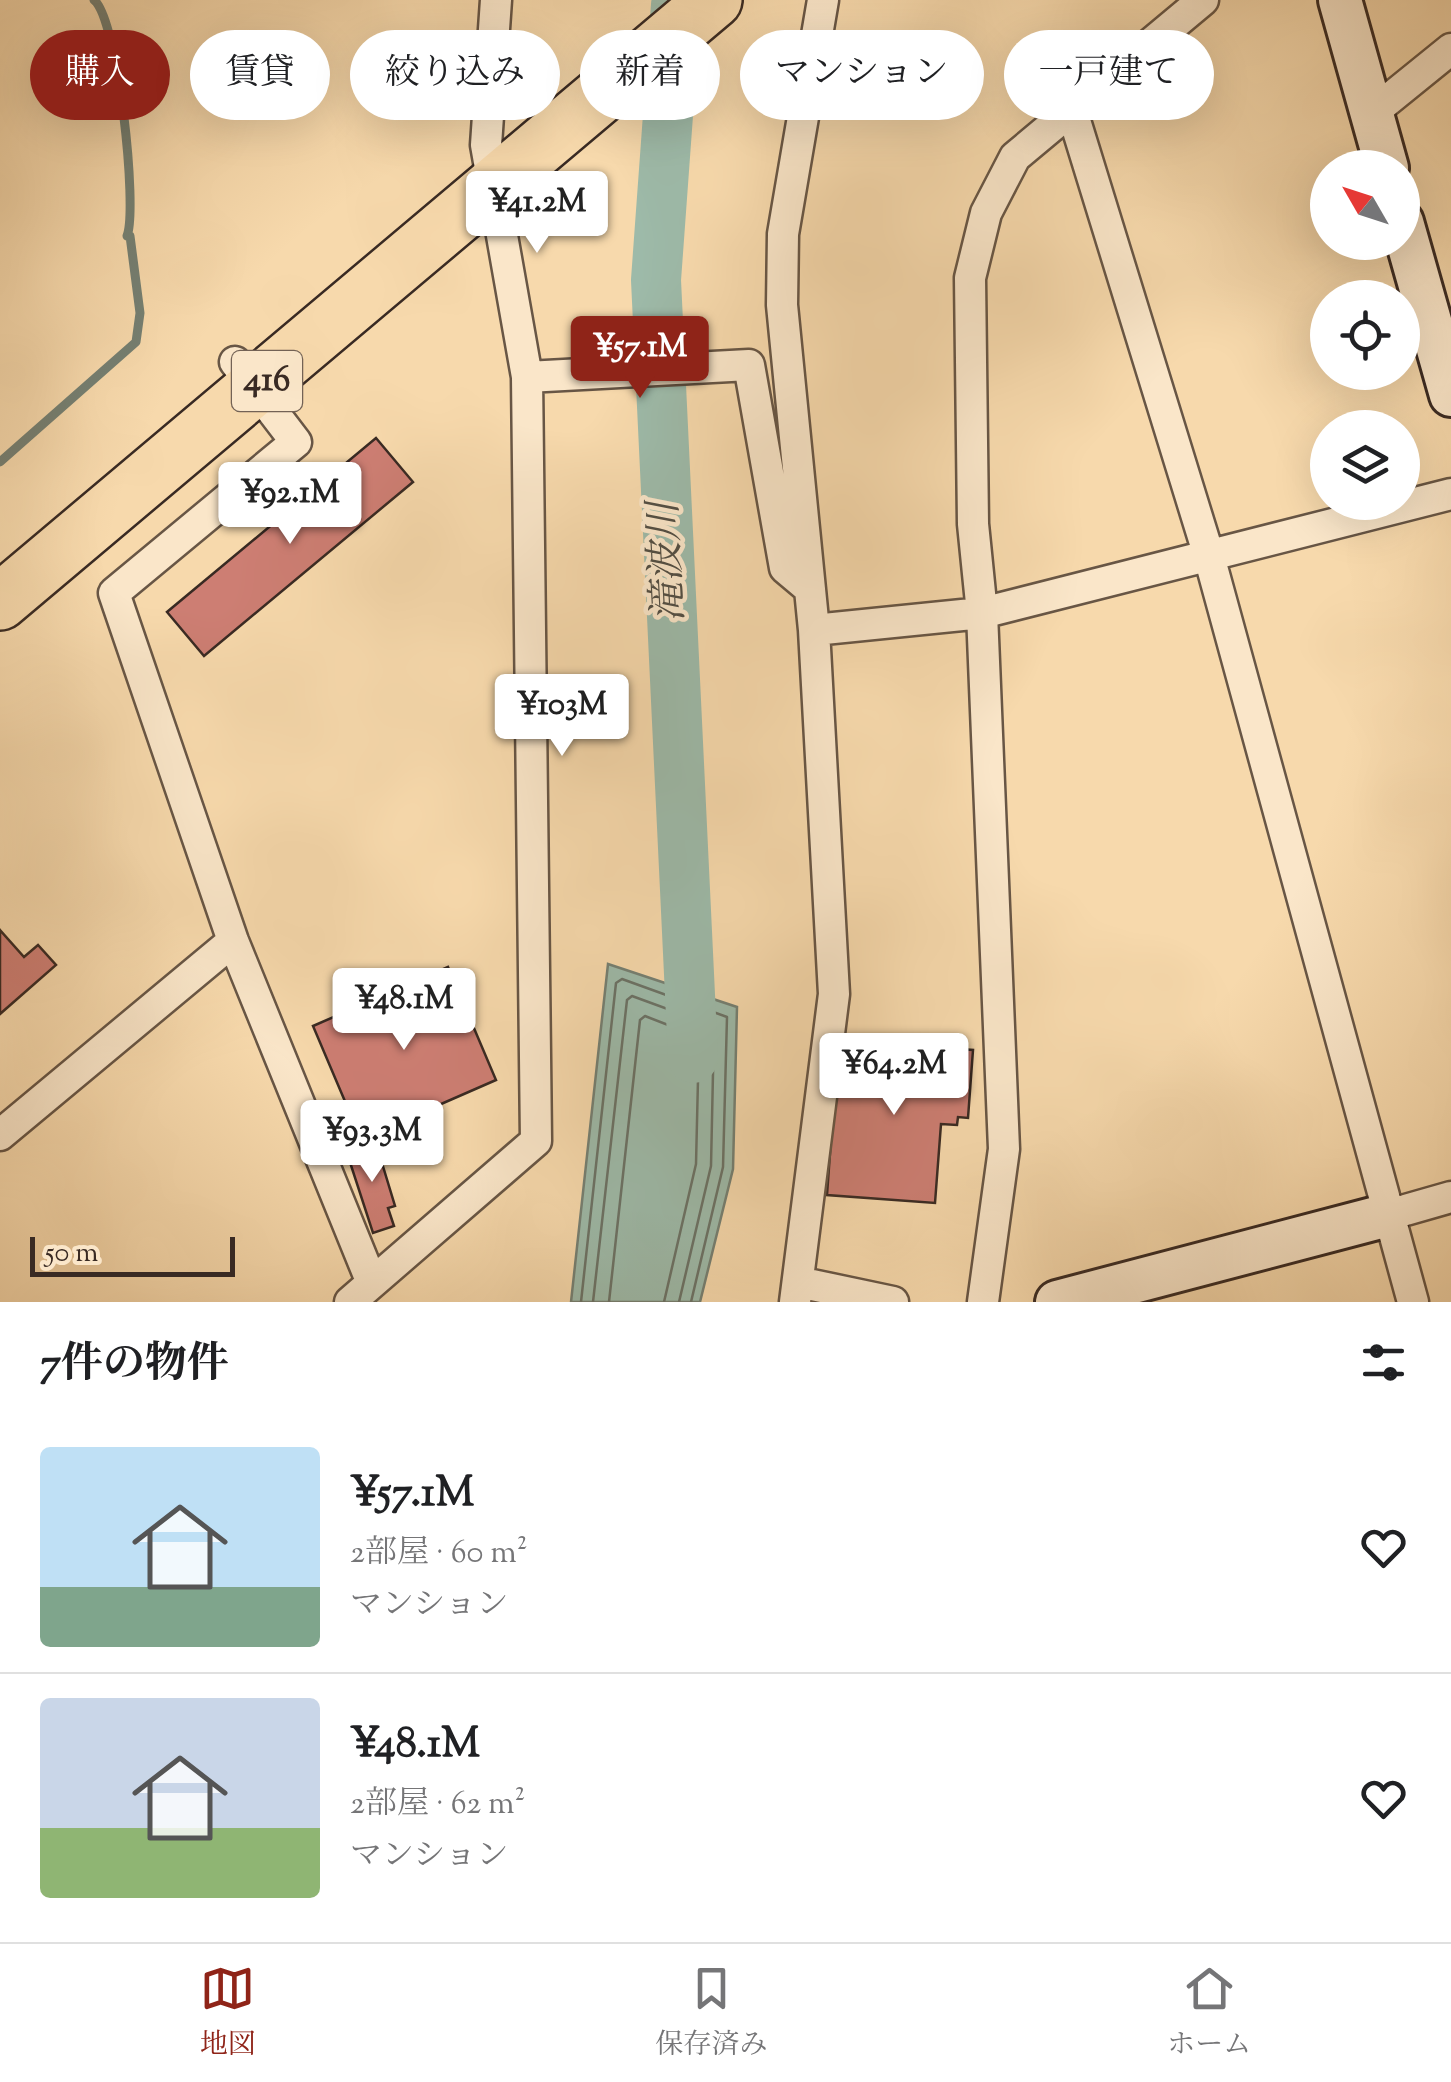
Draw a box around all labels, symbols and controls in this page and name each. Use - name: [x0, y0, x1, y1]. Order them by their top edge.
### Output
- chip: 購入: [30, 30, 170, 120]
- chip: 賃貸: [190, 30, 330, 120]
- chip: 絞り込み: [350, 30, 560, 120]
- chip: 新着: [580, 30, 720, 120]
- chip: マンション: [740, 30, 984, 120]
- chip: 一戸建て: [1004, 30, 1214, 120]
- north arrow: [1310, 150, 1420, 260]
- map controls: [1310, 150, 1420, 520]
- pin: ¥41.2M: [456, 171, 618, 256]
- text: ¥41.2M: [488, 180, 586, 226]
- button: locate: [1310, 280, 1420, 390]
- pin: ¥57.1M: [559, 316, 721, 401]
- text: ¥57.1M: [593, 325, 687, 371]
- road number: 416: [232, 351, 302, 411]
- button: layers: [1310, 410, 1420, 520]
- pin: ¥92.1M: [209, 462, 371, 547]
- text: ¥92.1M: [240, 471, 340, 517]
- water label: 滝波川: [637, 497, 701, 623]
- pin: ¥103M: [492, 674, 632, 759]
- text: ¥103M: [517, 683, 607, 729]
- pin: ¥48.1M: [323, 968, 485, 1053]
- text: ¥48.1M: [355, 977, 453, 1023]
- pin: ¥64.2M: [813, 1033, 975, 1118]
- text: ¥64.2M: [841, 1042, 947, 1088]
- pin: ¥93.3M: [291, 1100, 453, 1185]
- text: ¥93.3M: [322, 1109, 422, 1155]
- scale bar: [30, 1232, 235, 1276]
- text: 50 m: [45, 1234, 99, 1274]
- icon: filters: [1356, 1335, 1411, 1390]
- text: 7件の物件: [40, 1336, 229, 1396]
- text: ¥57.1M: [350, 1465, 474, 1525]
- icon: home: [120, 1487, 240, 1607]
- icon: heart: [1356, 1520, 1411, 1575]
- text: 2部屋 · 60 m²: [350, 1531, 528, 1577]
- text: マンション: [350, 1583, 509, 1629]
- text: ¥48.1M: [350, 1716, 480, 1776]
- icon: home: [120, 1738, 240, 1858]
- icon: heart: [1356, 1771, 1411, 1826]
- text: 2部屋 · 62 m²: [350, 1782, 525, 1828]
- text: マンション: [350, 1834, 509, 1880]
- tab: 地図: [200, 1961, 256, 2066]
- tab: 保存済み: [655, 1961, 767, 2066]
- tab: ホーム: [1167, 1961, 1251, 2066]

